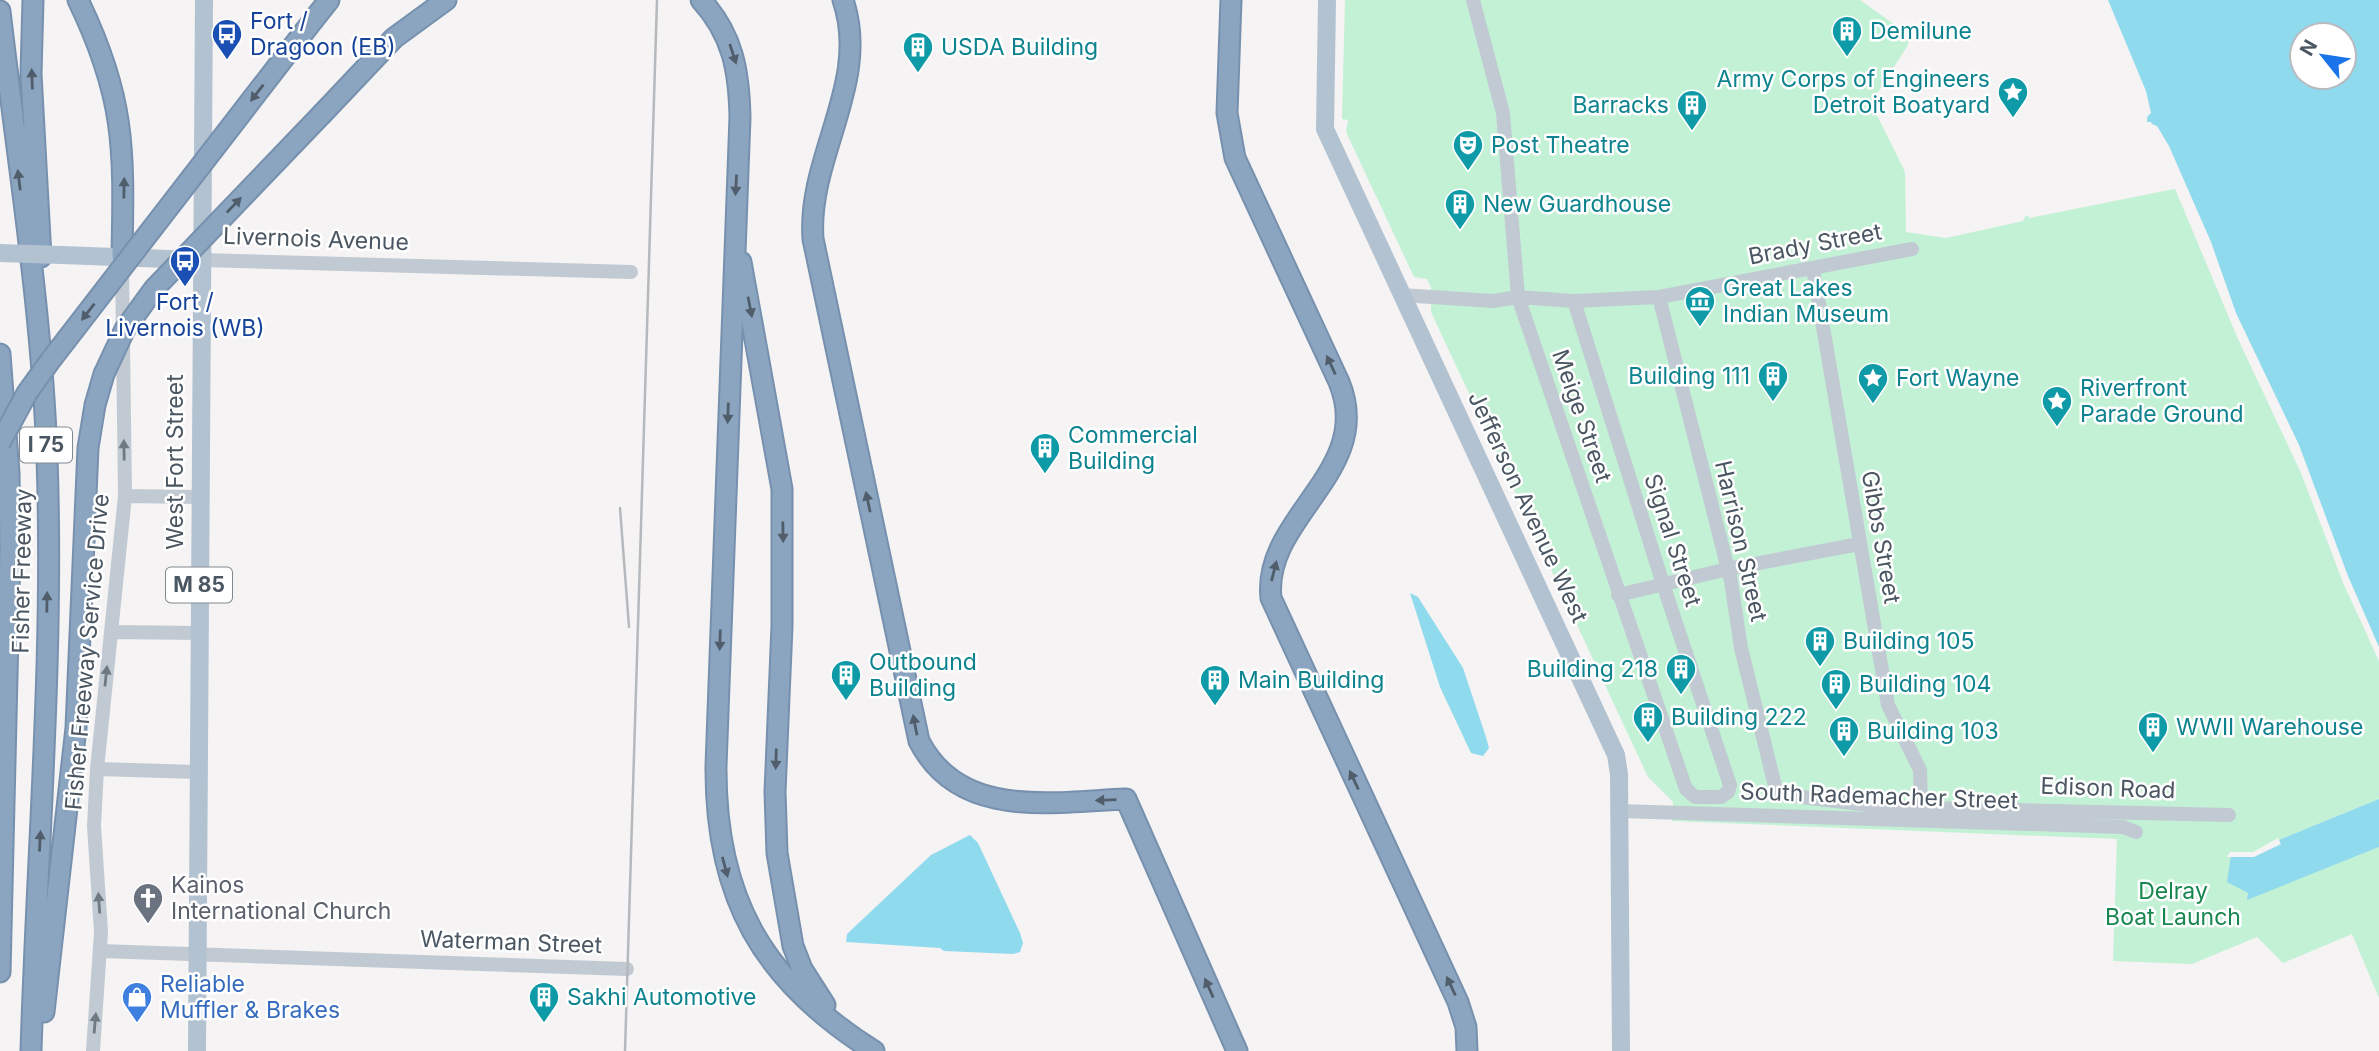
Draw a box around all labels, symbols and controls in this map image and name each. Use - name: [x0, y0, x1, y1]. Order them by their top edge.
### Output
- place label: Fort / Dragoon (EB): [250, 7, 396, 61]
- building icon: Demilune: [1830, 14, 1864, 58]
- bus stop icon: Fort / Dragoon (EB): [210, 17, 244, 61]
- place label: Demilune: [1870, 17, 1972, 45]
- north arrow: [2288, 21, 2358, 91]
- building icon: USDA Building: [901, 30, 935, 74]
- place label: USDA Building: [941, 33, 1098, 61]
- text: N: [2295, 36, 2322, 60]
- one-way arrow: [729, 44, 739, 65]
- place label: Army Corps of Engineers Detroit Boatyard: [1717, 65, 1990, 119]
- one-way arrow: [26, 67, 37, 89]
- place icon: Army Corps of Engineers Detroit Boatyard: [1996, 75, 2030, 119]
- one-way arrow: [249, 83, 264, 101]
- building icon: Barracks: [1675, 88, 1709, 132]
- place label: Barracks: [1573, 91, 1669, 119]
- theatre icon: Post Theatre: [1451, 128, 1485, 172]
- place label: Post Theatre: [1491, 131, 1630, 159]
- one-way arrow: [14, 169, 25, 191]
- one-way arrow: [731, 175, 742, 197]
- one-way arrow: [118, 177, 129, 199]
- building icon: New Guardhouse: [1443, 187, 1477, 231]
- place label: New Guardhouse: [1483, 190, 1671, 218]
- one-way arrow: [225, 197, 241, 214]
- street label: Brady Street: [1746, 217, 1884, 271]
- street label: Livernois Avenue: [223, 222, 409, 256]
- bus stop icon: Fort / Livernois (WB): [168, 244, 202, 288]
- place label: Great Lakes Indian Museum: [1723, 274, 1889, 328]
- museum icon: Great Lakes Indian Museum: [1683, 284, 1717, 328]
- place label: Fort / Livernois (WB): [105, 288, 265, 342]
- one-way arrow: [745, 296, 756, 318]
- one-way arrow: [82, 303, 96, 321]
- street label: Meige Street: [1546, 346, 1618, 487]
- one-way arrow: [1325, 355, 1337, 375]
- building icon: Building 111: [1756, 359, 1790, 403]
- place icon: Fort Wayne: [1856, 361, 1890, 405]
- place label: Building 111: [1628, 362, 1750, 390]
- place label: Fort Wayne: [1896, 364, 2019, 392]
- street label: West Fort Street: [161, 374, 189, 550]
- place label: Riverfront Parade Ground: [2080, 374, 2244, 428]
- place icon: Riverfront Parade Ground: [2040, 384, 2074, 428]
- street label: Jefferson Avenue West: [1462, 387, 1594, 627]
- one-way arrow: [723, 402, 734, 424]
- place label: Commercial Building: [1068, 421, 1198, 475]
- road number: I 75: [20, 428, 72, 462]
- building icon: Commercial Building: [1028, 431, 1062, 475]
- one-way arrow: [119, 438, 130, 460]
- street label: Harrison Street: [1709, 458, 1773, 625]
- street label: Gibbs Street: [1856, 468, 1907, 606]
- street label: Signal Street: [1638, 470, 1708, 610]
- street label: Fisher Freeway: [7, 488, 37, 654]
- one-way arrow: [862, 491, 873, 513]
- street label: Fisher Freeway Service Drive: [59, 493, 115, 811]
- one-way arrow: [777, 521, 789, 543]
- one-way arrow: [1269, 560, 1280, 582]
- road number: M 85: [166, 568, 232, 602]
- one-way arrow: [41, 591, 53, 613]
- building icon: Building 105: [1803, 624, 1837, 668]
- place label: Building 105: [1843, 627, 1974, 655]
- one-way arrow: [715, 629, 726, 651]
- place label: Outbound Building: [869, 648, 977, 702]
- building icon: Building 218: [1664, 652, 1698, 696]
- place label: Building 218: [1527, 655, 1658, 683]
- building icon: Outbound Building: [829, 658, 863, 702]
- building icon: Main Building: [1198, 663, 1232, 707]
- one-way arrow: [101, 665, 112, 687]
- place label: Main Building: [1238, 666, 1384, 694]
- building icon: Building 104: [1819, 667, 1853, 711]
- place label: Building 104: [1859, 670, 1991, 698]
- building icon: Building 222: [1631, 700, 1665, 744]
- place label: Building 222: [1671, 703, 1807, 731]
- building icon: WWII Warehouse: [2136, 710, 2170, 754]
- place label: WWII Warehouse: [2176, 713, 2363, 741]
- one-way arrow: [909, 714, 920, 736]
- building icon: Building 103: [1827, 714, 1861, 758]
- place label: Building 103: [1867, 717, 1999, 745]
- one-way arrow: [770, 748, 781, 770]
- one-way arrow: [1349, 770, 1360, 790]
- street label: Edison Road: [2040, 772, 2176, 804]
- street label: South Rademacher Street: [1740, 777, 2019, 815]
- one-way arrow: [1095, 794, 1117, 805]
- one-way arrow: [34, 830, 45, 852]
- one-way arrow: [720, 856, 731, 878]
- place label: Kainos International Church: [171, 871, 391, 925]
- park label: Delray Boat Launch: [2105, 877, 2241, 931]
- church icon: Kainos International Church: [131, 881, 165, 925]
- one-way arrow: [93, 892, 104, 914]
- street label: Waterman Street: [419, 925, 603, 959]
- place label: Reliable Muffler & Brakes: [160, 970, 340, 1024]
- one-way arrow: [1445, 976, 1456, 996]
- one-way arrow: [1203, 978, 1214, 999]
- shop icon: Reliable Muffler & Brakes: [120, 980, 154, 1024]
- building icon: Sakhi Automotive: [527, 980, 561, 1024]
- place label: Sakhi Automotive: [567, 983, 756, 1011]
- one-way arrow: [90, 1012, 101, 1034]

